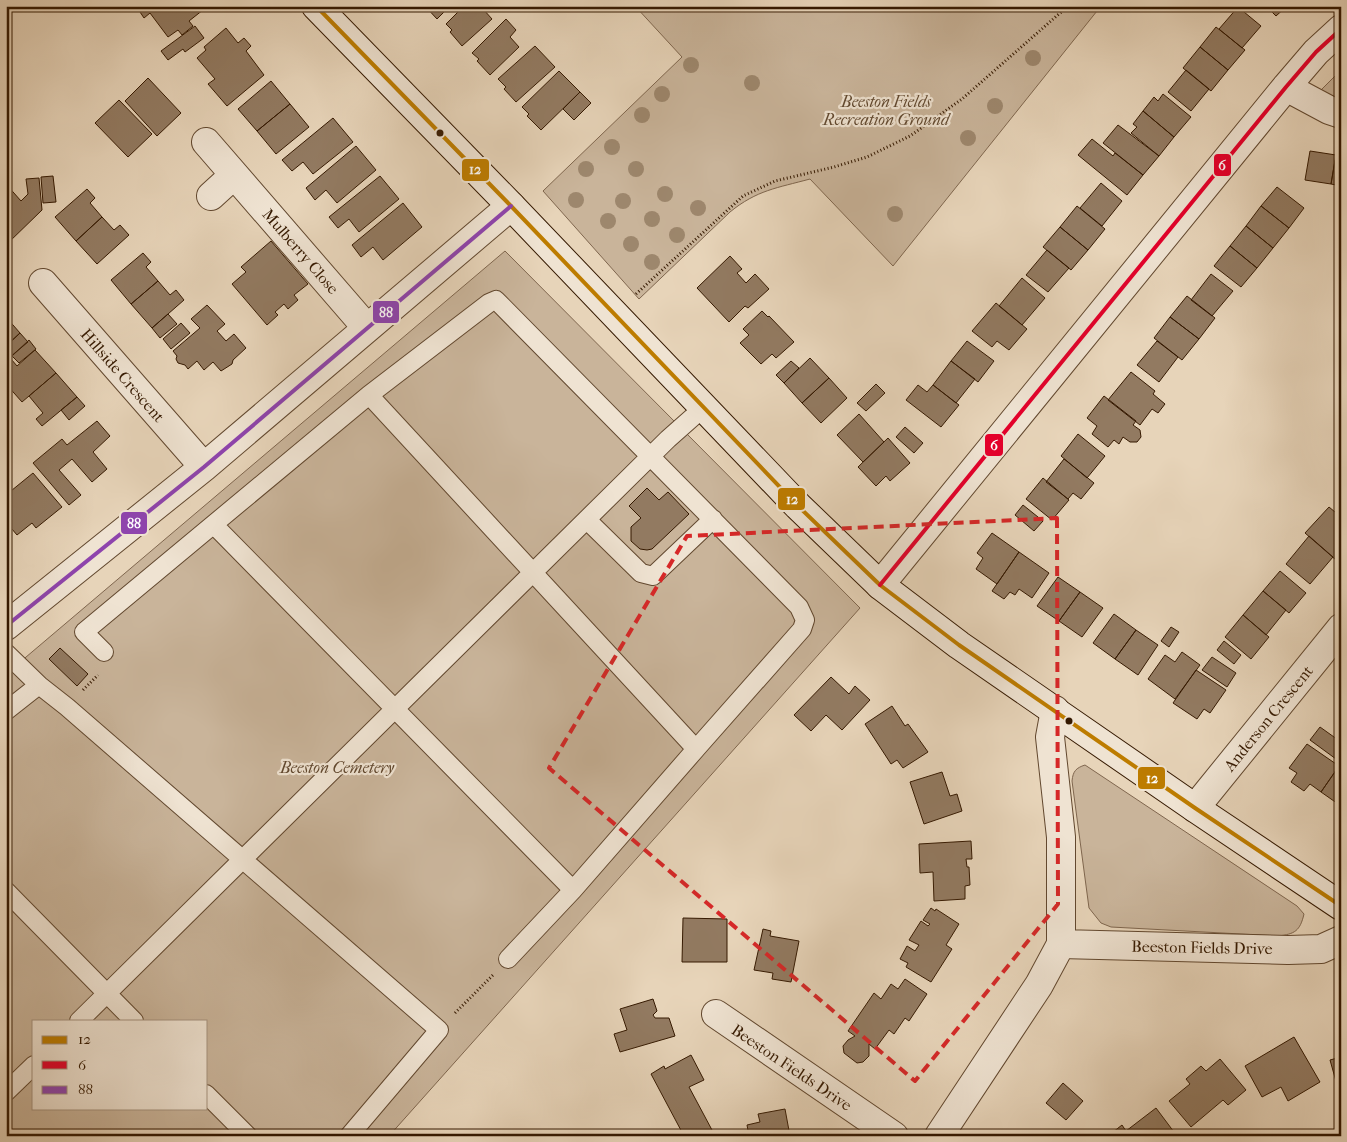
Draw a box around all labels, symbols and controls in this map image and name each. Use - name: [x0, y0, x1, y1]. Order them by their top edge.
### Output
- park label: Beeston Fields Recreation Ground: [822, 92, 951, 129]
- unlabelled marker: [435, 128, 445, 138]
- line badge: 6: [1213, 153, 1232, 177]
- text: 6: [1218, 157, 1226, 174]
- line badge: 12: [461, 158, 490, 182]
- text: 12: [469, 161, 481, 178]
- street label: Mulberry Close: [258, 205, 343, 298]
- line badge: 88: [372, 300, 400, 324]
- text: 88: [379, 304, 393, 321]
- street label: Hillside Crescent: [77, 325, 169, 426]
- line badge: 6: [984, 433, 1004, 457]
- text: 6: [990, 437, 998, 454]
- line badge: 12: [777, 487, 806, 511]
- text: 12: [786, 491, 798, 508]
- line badge: 88: [120, 511, 148, 535]
- text: 88: [127, 515, 141, 532]
- street label: Anderson Crescent: [1219, 661, 1317, 776]
- unlabelled marker: [1064, 716, 1074, 726]
- park label: Beeston Cemetery: [279, 758, 394, 777]
- line badge: 12: [1137, 766, 1166, 790]
- text: 12: [1146, 770, 1158, 787]
- street label: Beeston Fields Drive: [1131, 937, 1273, 958]
- legend: [32, 1020, 208, 1110]
- street label: Beeston Fields Drive: [728, 1020, 856, 1115]
- text: 12: [78, 1030, 91, 1048]
- text: 6: [78, 1056, 87, 1074]
- text: 88: [78, 1080, 93, 1098]

